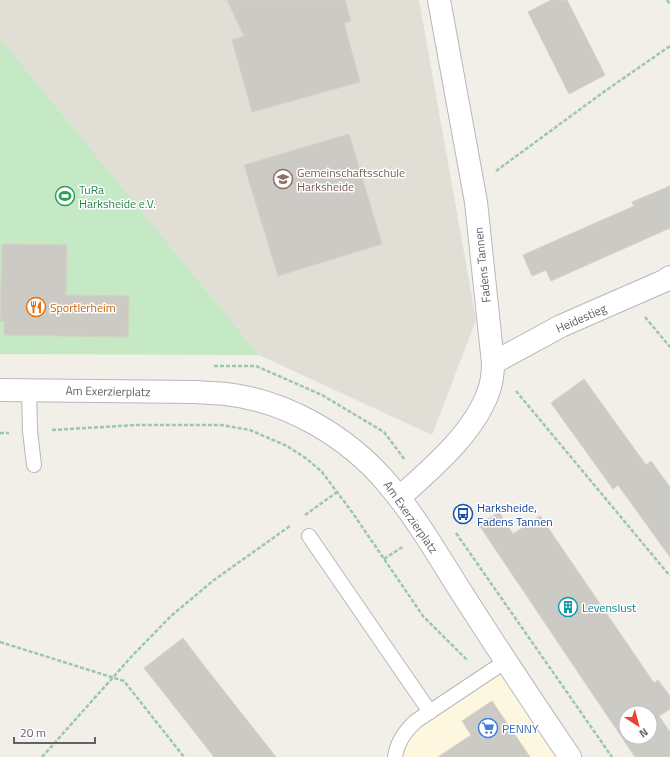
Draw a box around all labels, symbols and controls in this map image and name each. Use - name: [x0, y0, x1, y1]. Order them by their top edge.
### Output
- place label: Gemeinschaftsschule Harksheide: [297, 163, 405, 196]
- school or university icon: Gemeinschaftsschule Harksheide: [272, 168, 294, 190]
- place label: TuRa Harksheide e.V.: [79, 180, 156, 213]
- sports icon: TuRa Harksheide e.V.: [54, 185, 76, 207]
- street label: Fadens Tannen: [469, 226, 495, 304]
- restaurant icon: Sportlerheim: [25, 296, 47, 318]
- place label: Sportlerheim: [50, 298, 116, 317]
- street label: Heidestieg: [553, 298, 609, 338]
- street label: Am Exerzierplatz: [65, 381, 151, 401]
- street label: Am Exerzierplatz: [379, 477, 443, 557]
- place label: Harksheide, Fadens Tannen: [477, 498, 553, 531]
- bus stop icon: Harksheide, Fadens Tannen: [452, 503, 474, 525]
- building icon: Levenslust: [557, 596, 579, 618]
- place label: Levenslust: [582, 598, 637, 617]
- north arrow: [618, 705, 658, 745]
- supermarket icon: PENNY: [477, 717, 499, 739]
- scale bar: [14, 719, 95, 745]
- place label: PENNY: [502, 719, 539, 738]
- text: 20 m: [20, 723, 46, 742]
- text: N: [636, 724, 652, 742]

